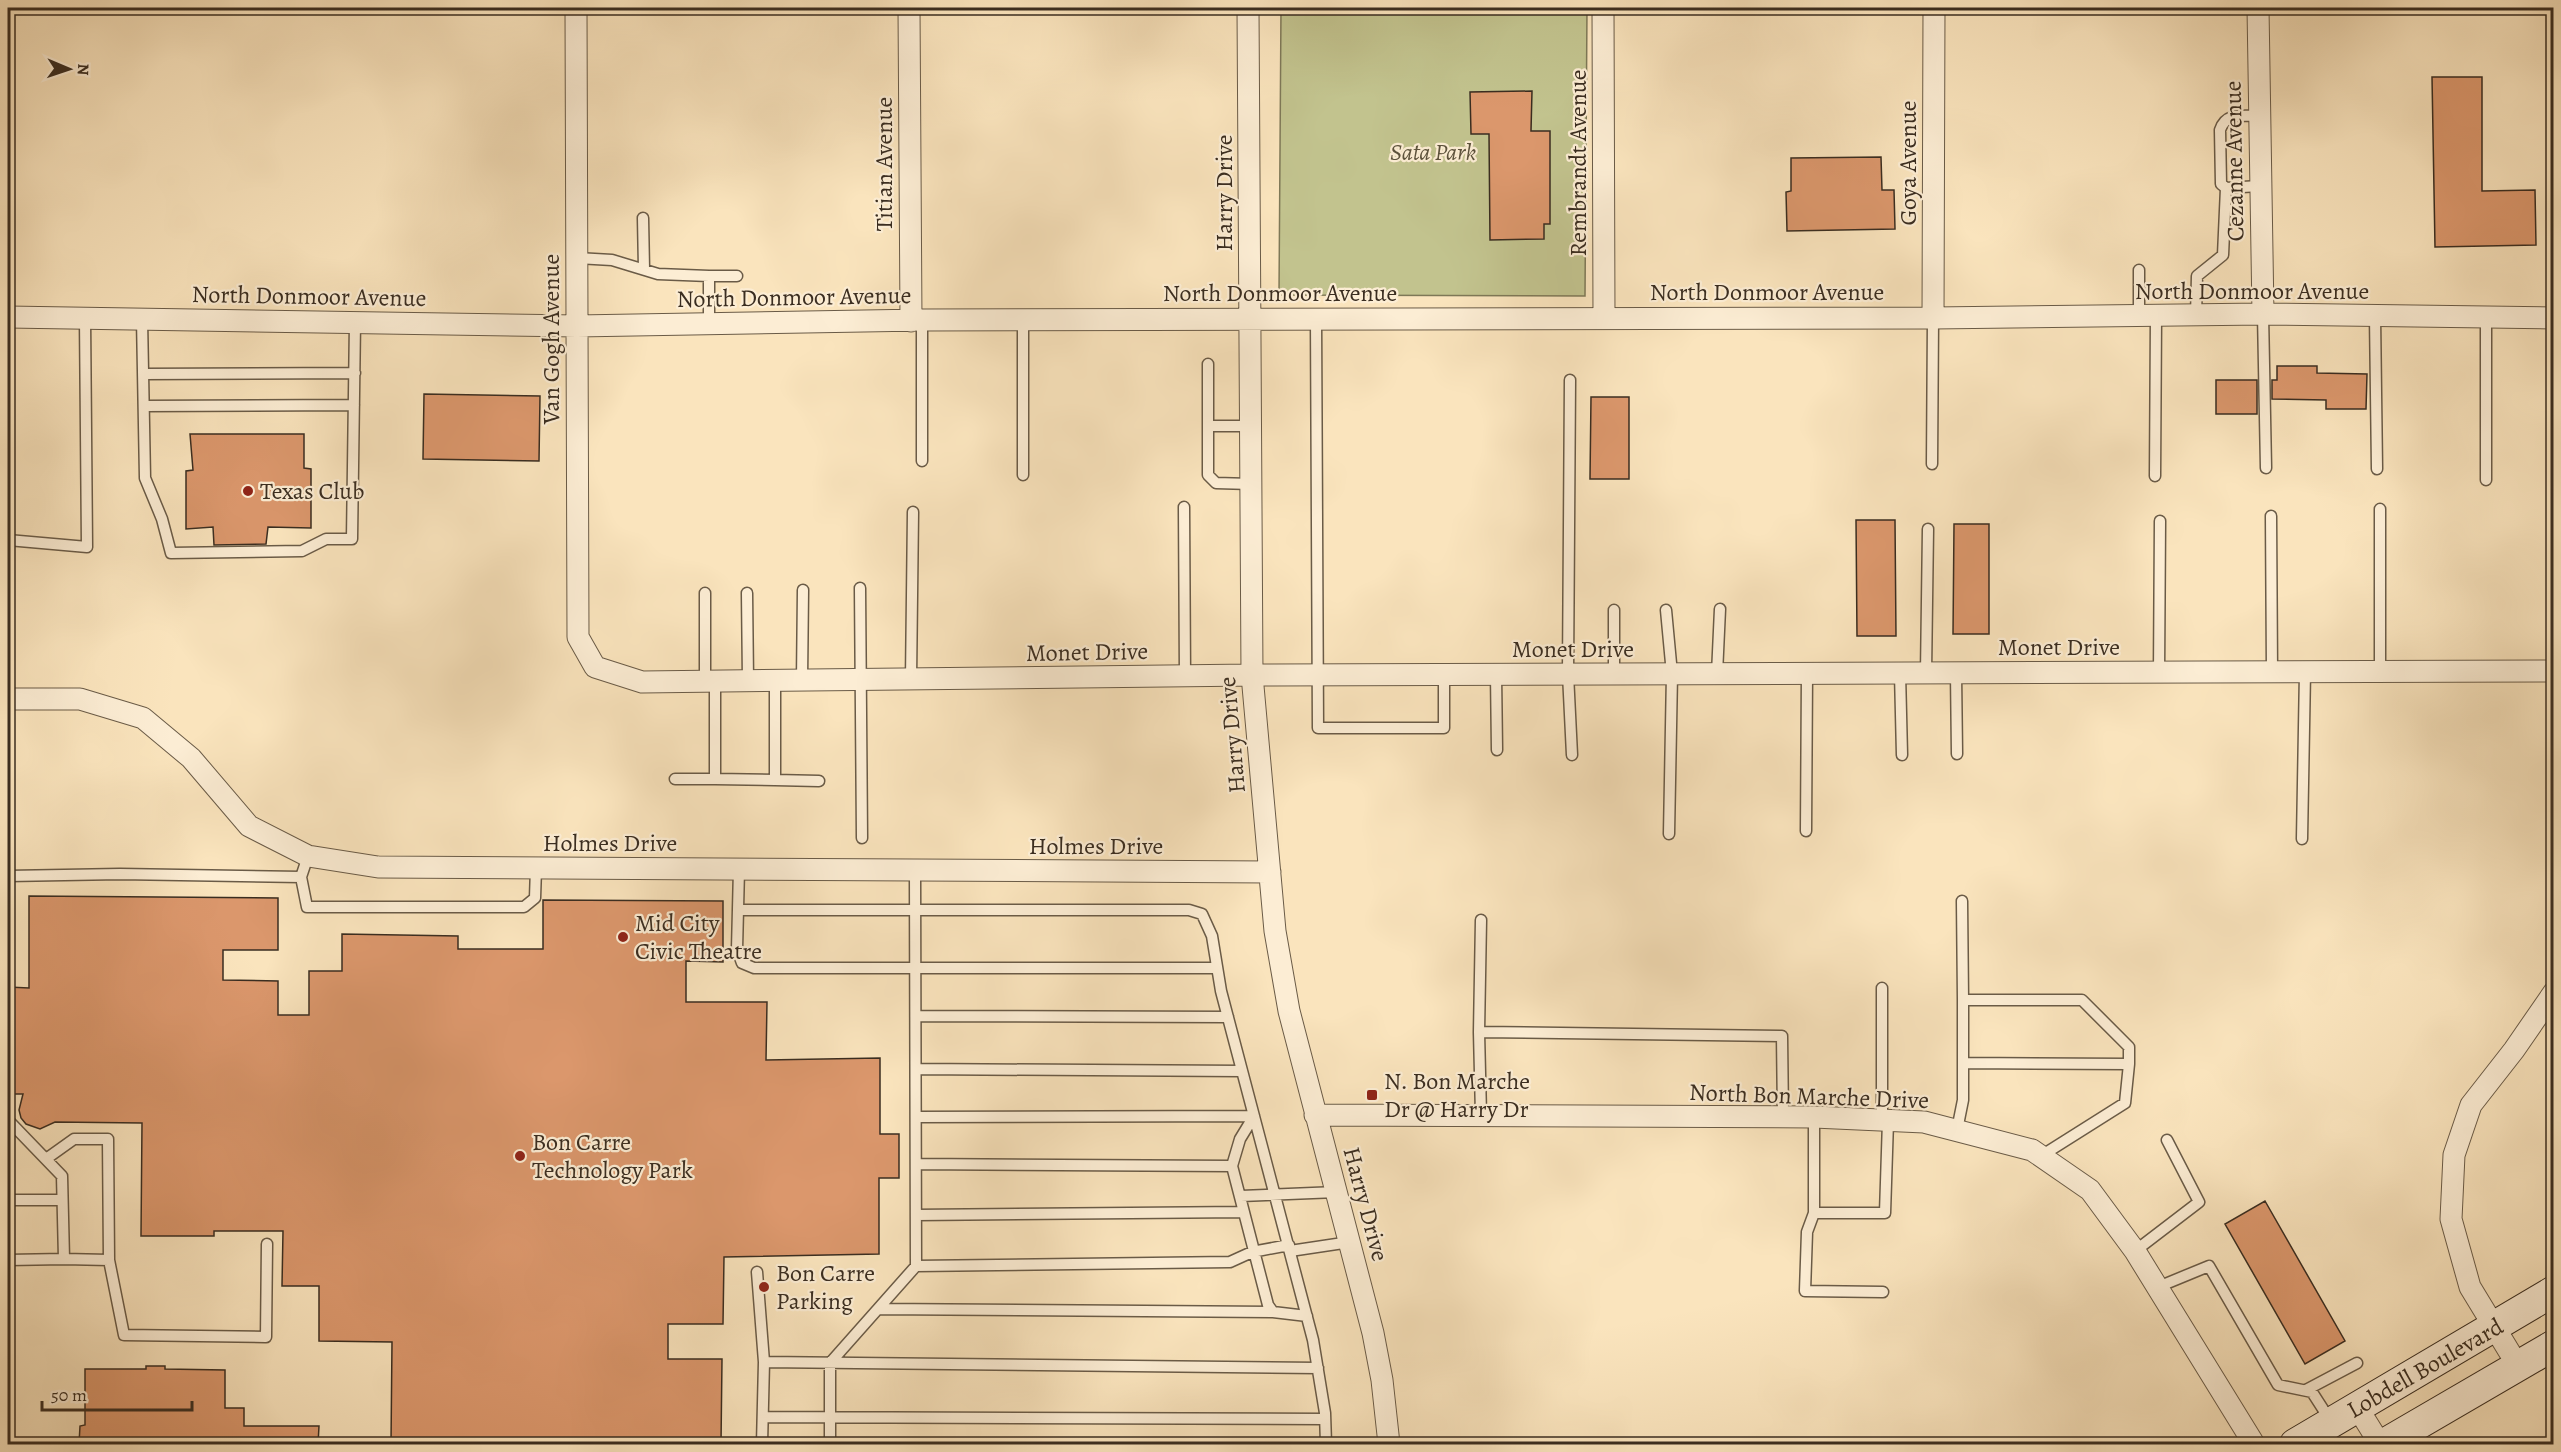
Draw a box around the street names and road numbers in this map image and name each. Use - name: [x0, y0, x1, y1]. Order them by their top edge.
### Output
- street label: Rembrandt Avenue: [1562, 69, 1594, 257]
- street label: Cezanne Avenue: [2217, 80, 2251, 242]
- street label: Titian Avenue: [868, 97, 900, 231]
- street label: Goya Avenue: [1892, 101, 1924, 225]
- street label: Harry Drive: [1208, 135, 1240, 251]
- street label: Van Gogh Avenue: [535, 254, 567, 425]
- street label: North Donmoor Avenue: [2135, 275, 2369, 307]
- street label: North Donmoor Avenue: [1650, 276, 1884, 308]
- street label: North Donmoor Avenue: [1163, 277, 1397, 309]
- street label: North Donmoor Avenue: [191, 278, 427, 314]
- street label: North Donmoor Avenue: [676, 279, 912, 315]
- street label: Monet Drive: [1998, 631, 2120, 663]
- street label: Monet Drive: [1512, 633, 1634, 665]
- street label: Monet Drive: [1026, 635, 1148, 669]
- street label: Harry Drive: [1211, 675, 1253, 795]
- street label: Holmes Drive: [543, 827, 677, 859]
- street label: Holmes Drive: [1029, 830, 1163, 862]
- street label: North Bon Marche Drive: [1689, 1076, 1929, 1116]
- street label: Harry Drive: [1335, 1143, 1397, 1265]
- street label: Lobdell Boulevard: [2341, 1310, 2509, 1426]

